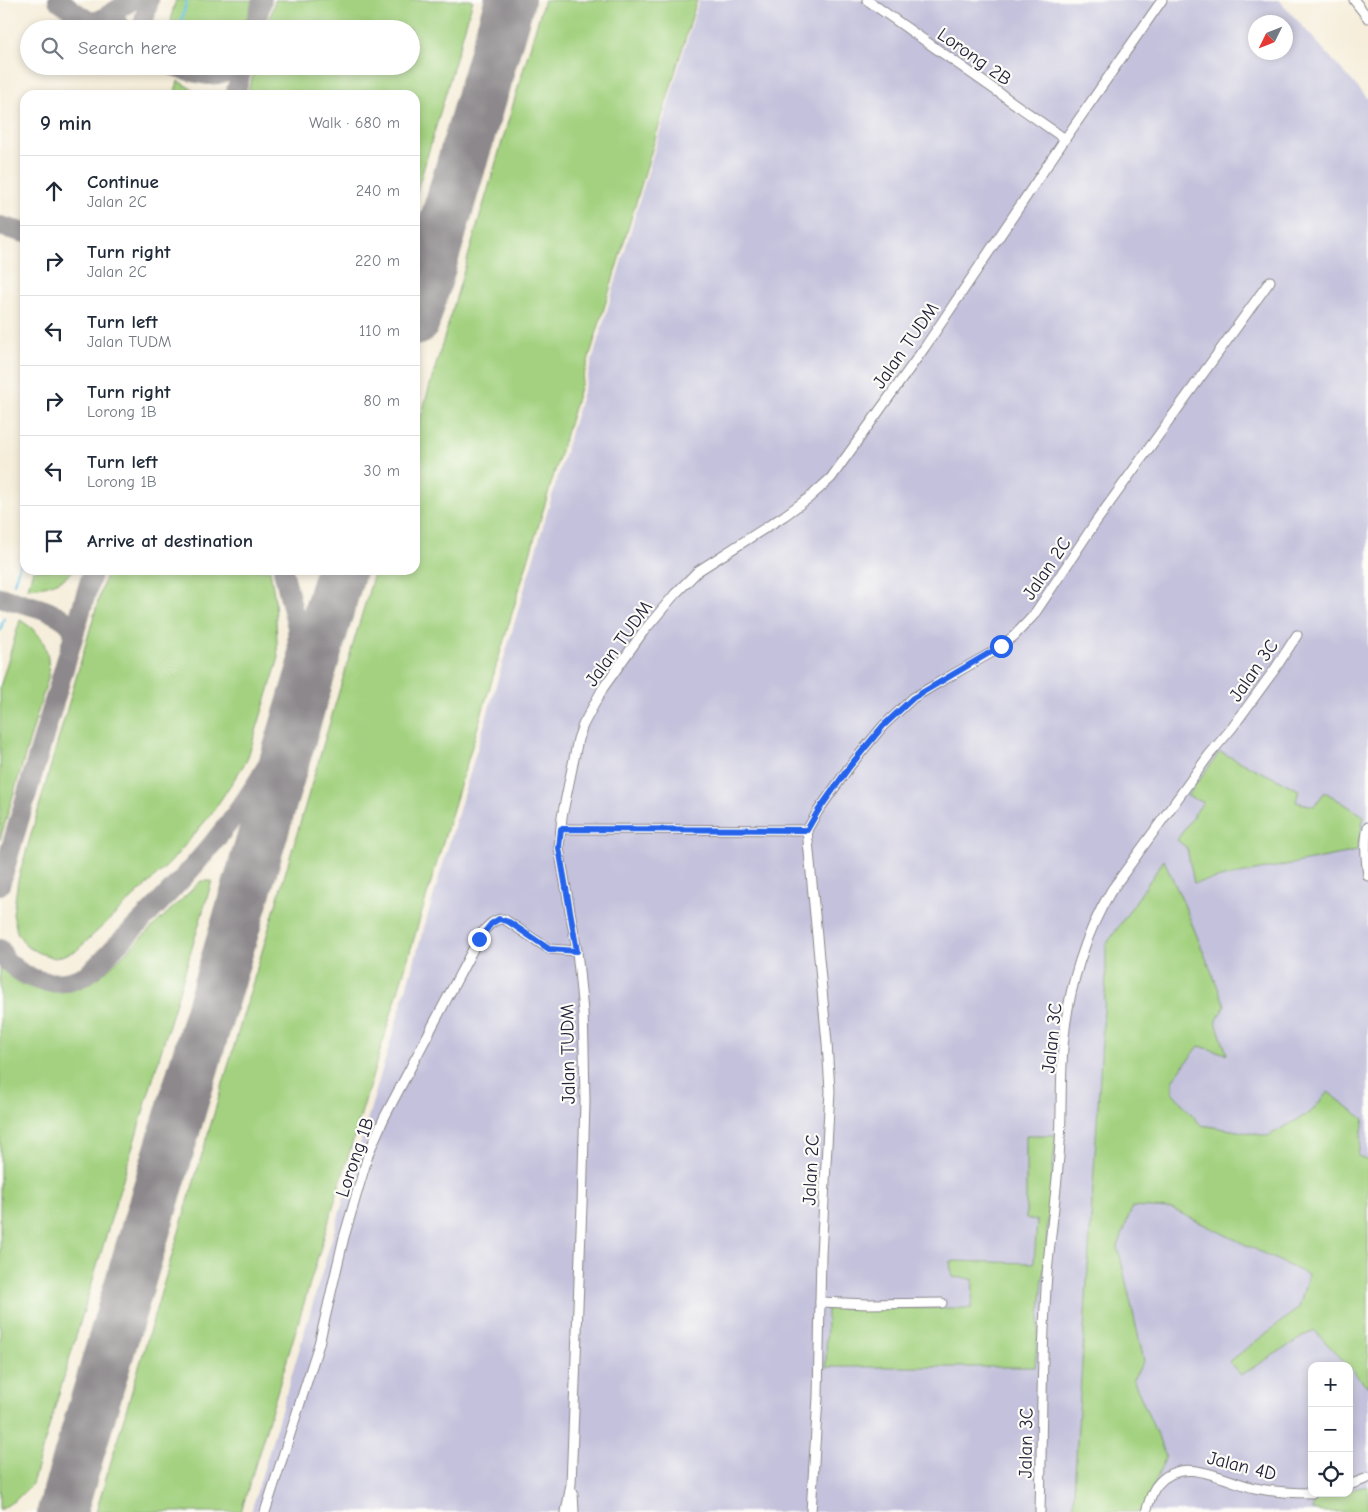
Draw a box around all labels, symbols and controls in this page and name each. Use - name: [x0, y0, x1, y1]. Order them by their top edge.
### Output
- north arrow: [1248, 15, 1293, 60]
- search box: [20, 20, 420, 75]
- street label: Lorong 2B: [933, 23, 1016, 90]
- icon: search: [38, 34, 66, 62]
- text: Search here: [78, 37, 177, 59]
- text: 9 min: [40, 111, 92, 135]
- text: Walk · 680 m: [309, 114, 400, 132]
- text: Continue: [87, 171, 159, 193]
- icon: ahead: [40, 177, 68, 205]
- text: 240 m: [356, 182, 400, 200]
- text: Jalan 2C: [87, 193, 147, 211]
- text: Turn right: [87, 241, 171, 263]
- icon: right: [40, 247, 68, 275]
- text: 220 m: [355, 252, 400, 270]
- text: Jalan 2C: [87, 263, 147, 281]
- street label: Jalan TUDM: [868, 298, 944, 393]
- text: Turn left: [87, 311, 158, 333]
- icon: left: [40, 317, 68, 345]
- text: 110 m: [359, 322, 400, 340]
- text: Jalan TUDM: [87, 333, 171, 351]
- text: Turn right: [87, 381, 171, 403]
- icon: right: [40, 387, 68, 415]
- text: 80 m: [363, 392, 400, 410]
- text: Lorong 1B: [87, 403, 157, 421]
- text: Turn left: [87, 451, 158, 473]
- icon: left: [40, 457, 68, 485]
- text: 30 m: [364, 462, 400, 480]
- text: Lorong 1B: [87, 473, 157, 491]
- icon: arrive: [40, 527, 68, 555]
- text: Arrive at destination: [87, 530, 253, 552]
- street label: Jalan 2C: [1018, 533, 1076, 604]
- street label: Jalan TUDM: [580, 597, 657, 691]
- route start: [990, 635, 1013, 658]
- street label: Jalan 3C: [1225, 635, 1283, 706]
- route end: [468, 928, 491, 951]
- street label: Jalan 3C: [1037, 1002, 1067, 1074]
- street label: Jalan TUDM: [556, 1004, 580, 1104]
- street label: Lorong 1B: [331, 1115, 379, 1200]
- street label: Jalan 2C: [798, 1134, 824, 1206]
- map controls: [1308, 1362, 1353, 1497]
- button: +: [1308, 1362, 1353, 1407]
- street label: Jalan 3C: [1014, 1407, 1038, 1479]
- button: −: [1308, 1407, 1353, 1452]
- street label: Jalan 4D: [1205, 1447, 1279, 1485]
- button: locate: [1308, 1452, 1353, 1497]

